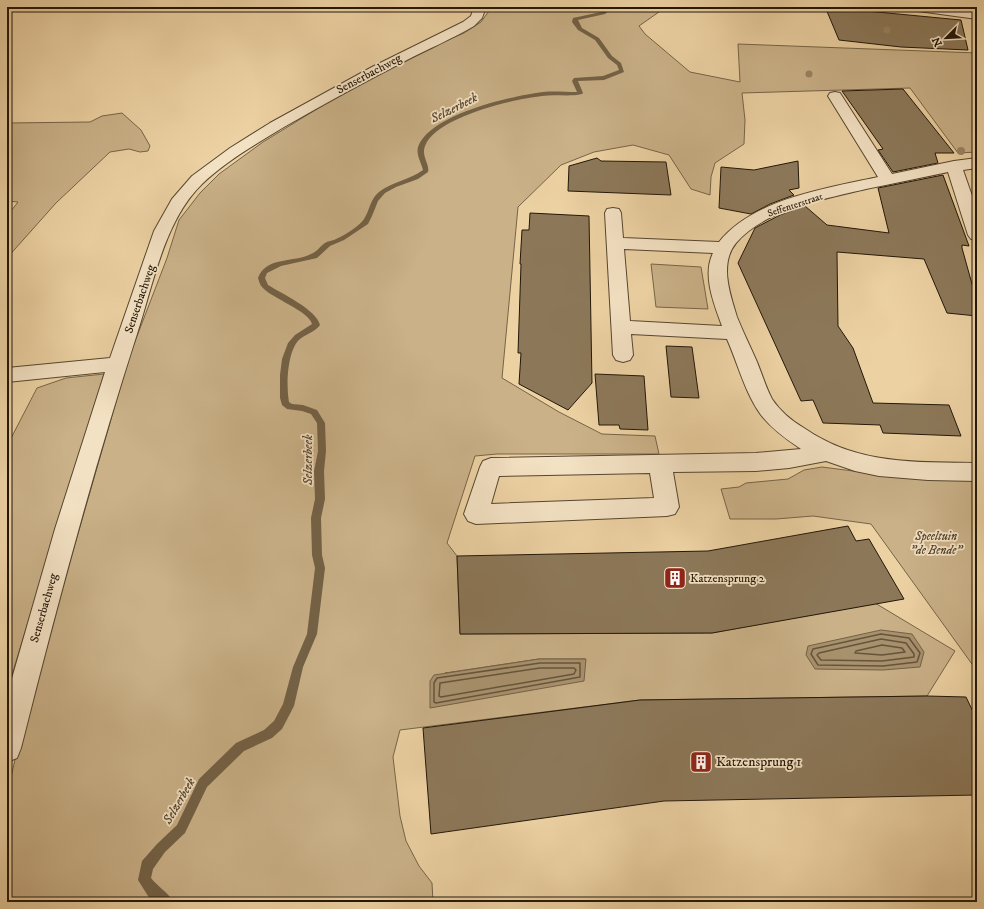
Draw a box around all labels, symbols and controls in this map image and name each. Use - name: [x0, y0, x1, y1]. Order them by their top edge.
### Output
- north arrow: [926, 18, 966, 58]
- text: N: [930, 35, 946, 49]
- street label: Senserbachweg: [334, 51, 404, 97]
- water label: Selzerbeek: [427, 89, 481, 127]
- street label: Seffenterstraat: [766, 190, 824, 220]
- street label: Senserbachweg: [121, 263, 159, 335]
- water label: Selzerbeek: [300, 434, 316, 486]
- park label: Speeltuin "de Bende": [910, 529, 964, 558]
- building icon: Katzensprung 2: [662, 565, 688, 591]
- street label: Senserbachweg: [27, 571, 61, 644]
- place label: Katzensprung 2: [690, 571, 765, 586]
- building icon: Katzensprung 1: [688, 749, 714, 775]
- place label: Katzensprung 1: [716, 753, 801, 771]
- water label: Selzerbeek: [159, 775, 199, 828]

